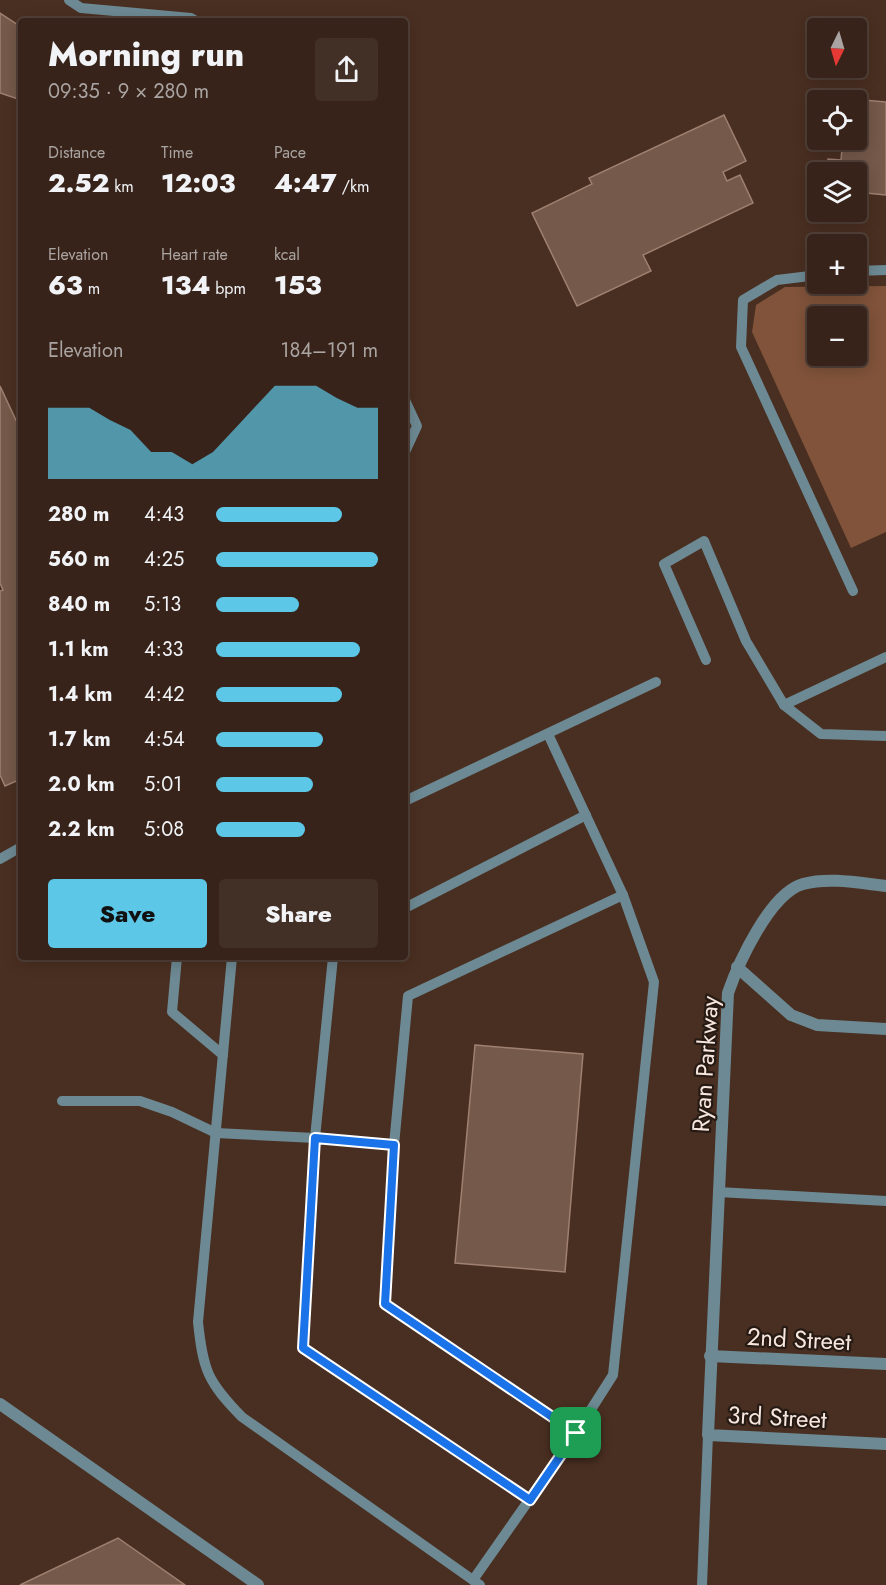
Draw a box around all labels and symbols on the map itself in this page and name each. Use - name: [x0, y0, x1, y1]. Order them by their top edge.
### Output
- north arrow: [807, 18, 867, 78]
- street label: Ryan Parkway: [683, 994, 727, 1133]
- street label: 2nd Street: [746, 1319, 852, 1359]
- street label: 3rd Street: [726, 1397, 828, 1437]
- pin: [550, 1407, 601, 1458]

